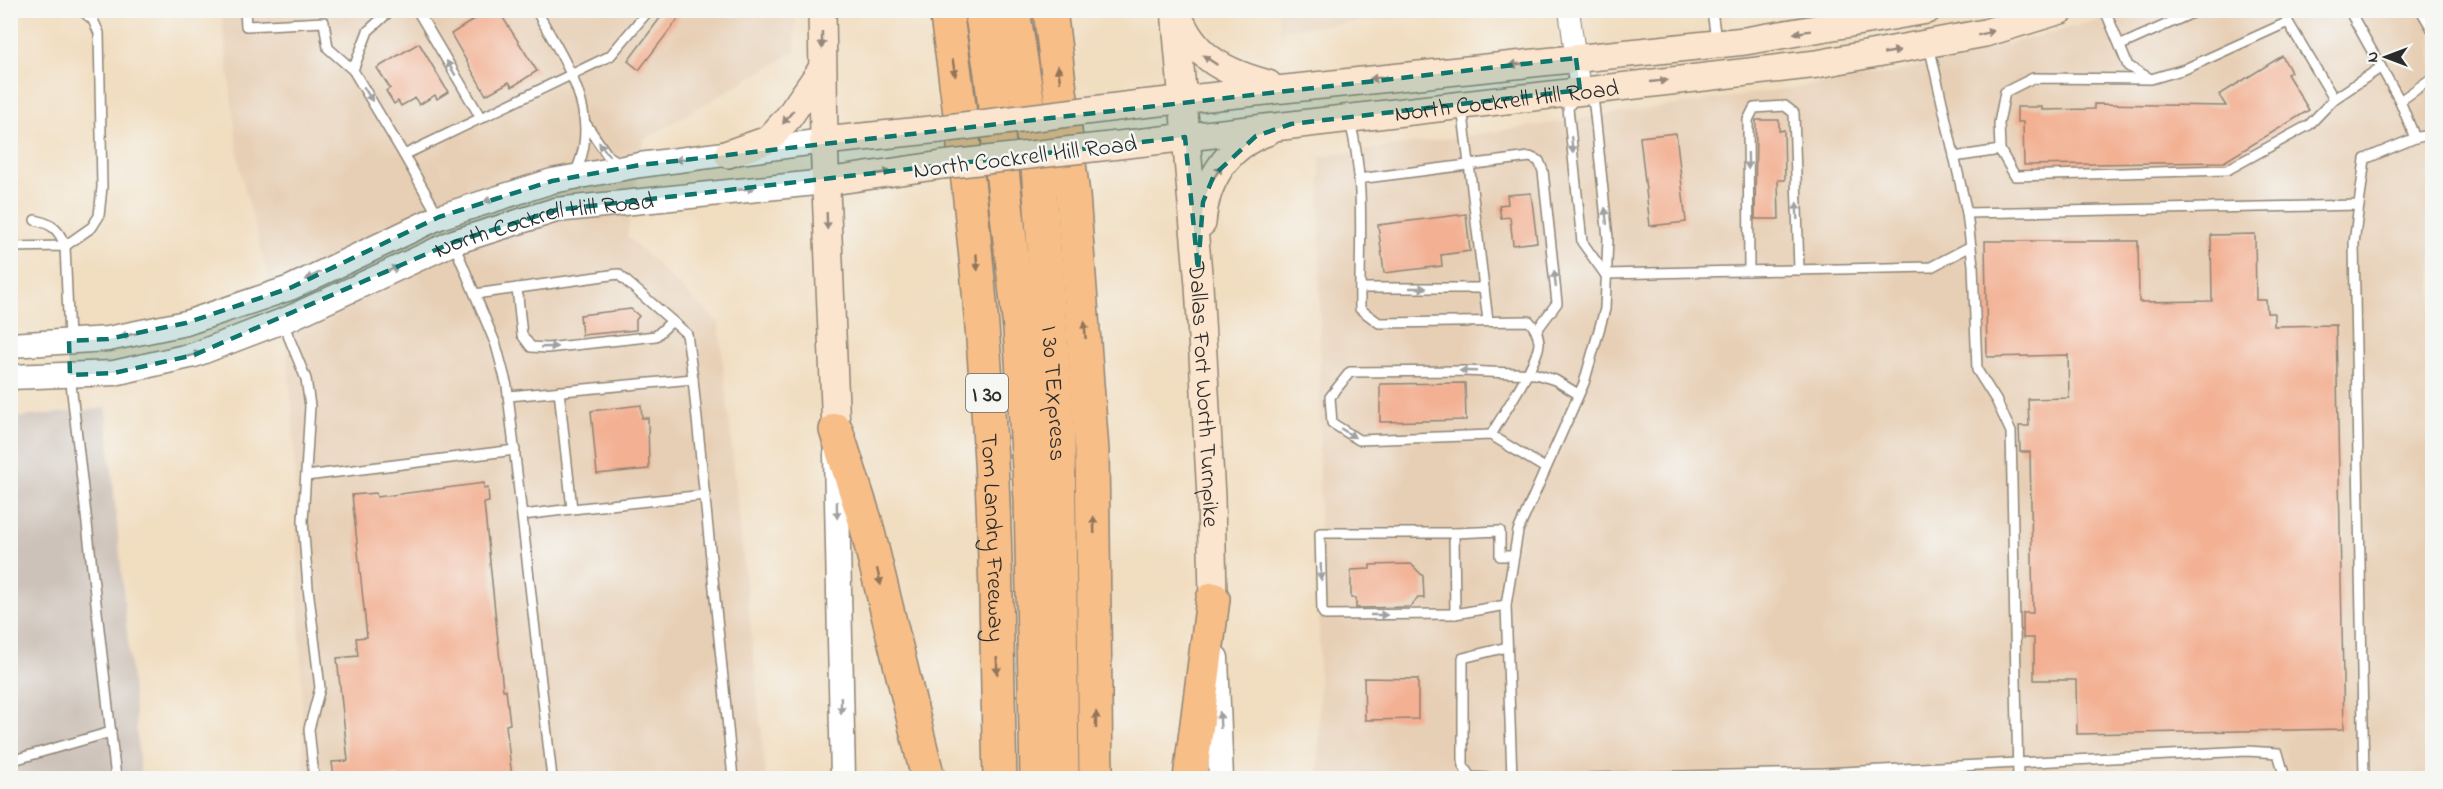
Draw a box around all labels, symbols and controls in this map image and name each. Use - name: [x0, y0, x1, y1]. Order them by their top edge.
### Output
- one-way arrow: [1792, 27, 1811, 36]
- one-way arrow: [1977, 27, 1995, 37]
- north arrow: [2356, 27, 2416, 87]
- one-way arrow: [817, 30, 827, 49]
- one-way arrow: [1883, 47, 1902, 56]
- text: N: [2361, 51, 2385, 62]
- one-way arrow: [1203, 54, 1219, 66]
- one-way arrow: [950, 59, 959, 78]
- one-way arrow: [1508, 59, 1527, 69]
- one-way arrow: [446, 60, 457, 76]
- one-way arrow: [1054, 64, 1063, 83]
- street label: North Cockrell Hill Road: [1393, 72, 1621, 133]
- one-way arrow: [1369, 73, 1388, 83]
- one-way arrow: [1649, 77, 1668, 86]
- one-way arrow: [362, 86, 373, 102]
- one-way arrow: [782, 109, 794, 125]
- street label: North Cockrell Hill Road: [911, 127, 1140, 190]
- one-way arrow: [1567, 136, 1577, 155]
- one-way arrow: [598, 141, 610, 156]
- one-way arrow: [1743, 152, 1753, 171]
- one-way arrow: [673, 155, 692, 164]
- one-way arrow: [1211, 165, 1223, 181]
- one-way arrow: [874, 169, 893, 178]
- one-way arrow: [736, 184, 755, 194]
- street label: North Cockrell Hill Road: [429, 185, 656, 269]
- one-way arrow: [483, 195, 501, 205]
- one-way arrow: [1792, 202, 1802, 221]
- one-way arrow: [1601, 206, 1611, 225]
- one-way arrow: [822, 211, 831, 230]
- one-way arrow: [972, 253, 982, 272]
- street label: Dallas Fort Worth Turnpike: [1177, 260, 1227, 528]
- one-way arrow: [382, 264, 400, 274]
- one-way arrow: [1550, 269, 1559, 288]
- one-way arrow: [305, 272, 322, 281]
- one-way arrow: [1409, 283, 1428, 293]
- one-way arrow: [1080, 321, 1089, 340]
- street label: I 30 TEXpress: [1030, 325, 1073, 461]
- one-way arrow: [119, 331, 138, 340]
- one-way arrow: [539, 343, 558, 352]
- one-way arrow: [184, 350, 202, 359]
- one-way arrow: [1458, 367, 1477, 376]
- road number: I 30: [966, 374, 1008, 412]
- one-way arrow: [1340, 427, 1356, 438]
- street label: Tom Landry Freeway: [969, 432, 1012, 642]
- one-way arrow: [832, 500, 842, 519]
- one-way arrow: [1089, 516, 1099, 535]
- one-way arrow: [1317, 563, 1326, 582]
- one-way arrow: [874, 568, 884, 586]
- one-way arrow: [1369, 610, 1388, 620]
- one-way arrow: [992, 657, 1002, 676]
- one-way arrow: [836, 695, 846, 714]
- one-way arrow: [1091, 711, 1101, 730]
- one-way arrow: [1215, 711, 1224, 730]

